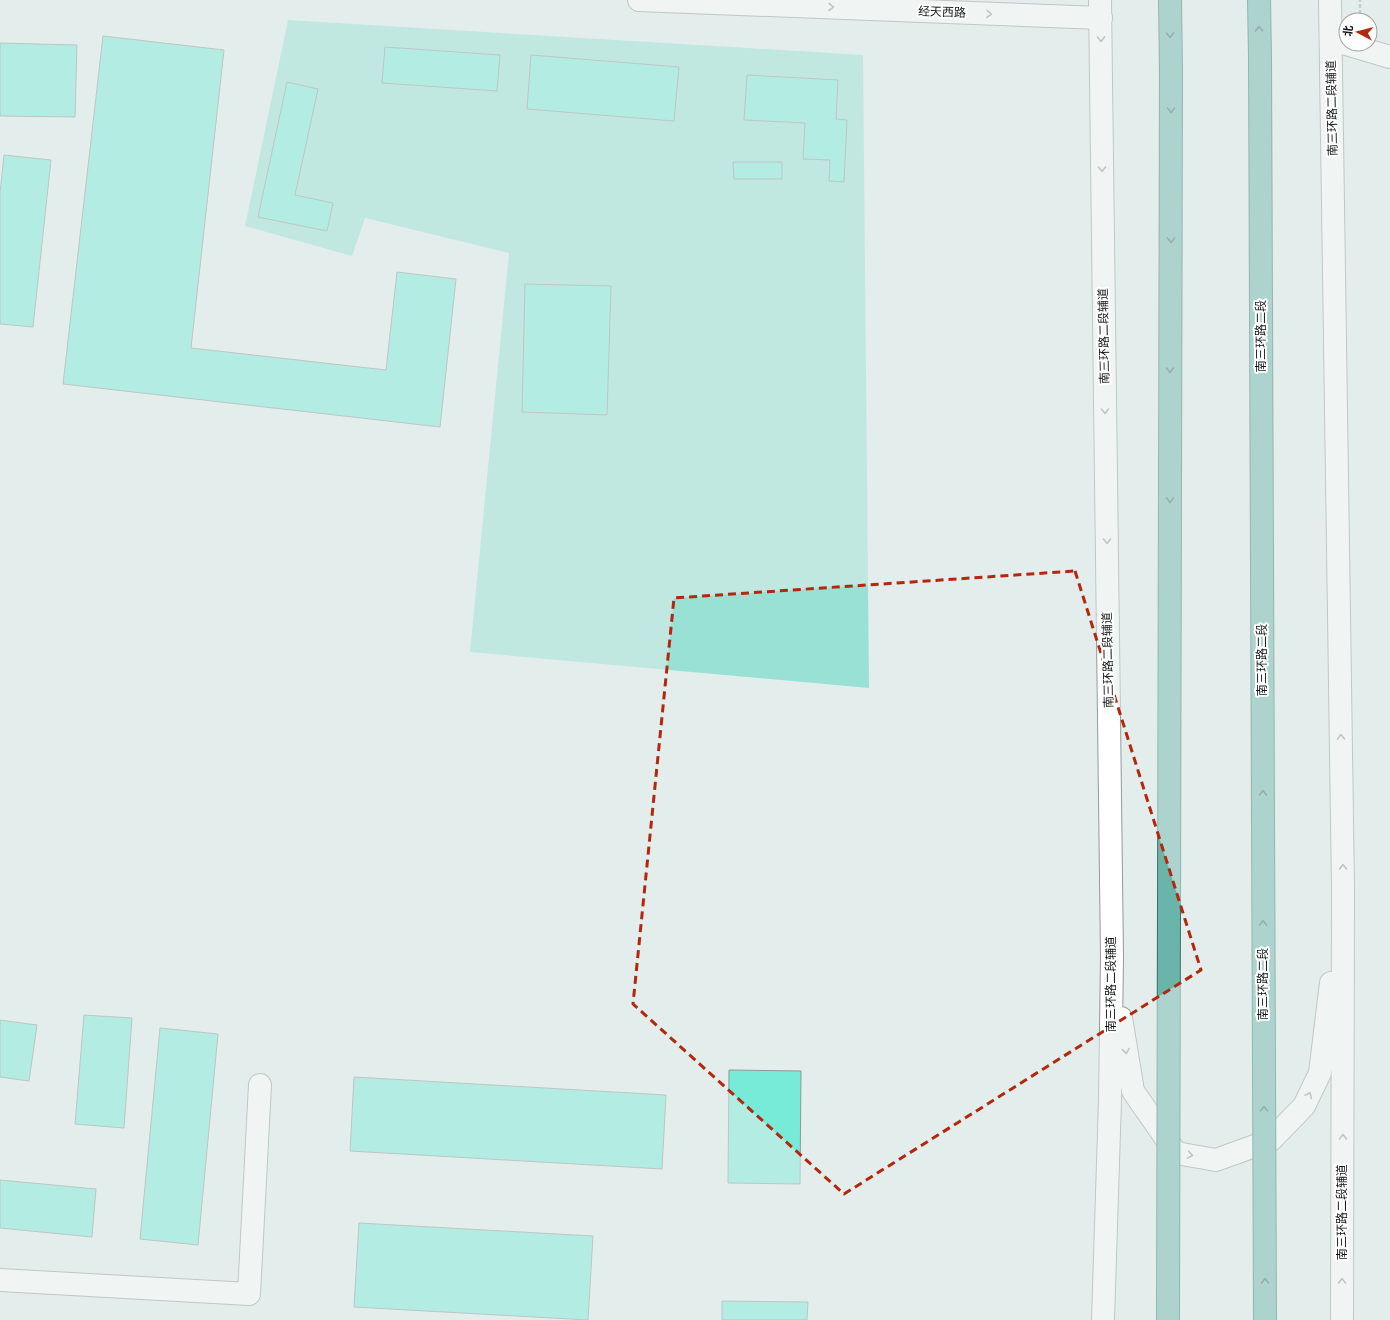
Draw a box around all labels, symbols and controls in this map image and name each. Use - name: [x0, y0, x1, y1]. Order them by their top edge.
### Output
- one-way arrow: [828, 3, 834, 12]
- street label: 经天西路: [918, 4, 966, 20]
- one-way arrow: [986, 9, 992, 18]
- north arrow: [1338, 12, 1378, 52]
- text: 北: [1341, 25, 1356, 37]
- one-way arrow: [1255, 26, 1263, 32]
- one-way arrow: [1166, 32, 1175, 38]
- one-way arrow: [1097, 36, 1105, 42]
- street label: 南三环路二段辅道: [1324, 60, 1340, 156]
- one-way arrow: [1167, 107, 1175, 113]
- one-way arrow: [1098, 166, 1107, 172]
- one-way arrow: [1167, 237, 1175, 243]
- street label: 南三环路二段辅道: [1096, 288, 1112, 384]
- street label: 南三环路二段: [1254, 300, 1268, 372]
- one-way arrow: [1166, 367, 1174, 373]
- one-way arrow: [1101, 408, 1109, 414]
- one-way arrow: [1166, 497, 1174, 503]
- one-way arrow: [1103, 538, 1111, 544]
- street label: 南三环路二段辅道: [1100, 612, 1116, 708]
- street label: 南三环路二段: [1255, 624, 1269, 696]
- one-way arrow: [1337, 734, 1345, 740]
- one-way arrow: [1259, 790, 1267, 796]
- one-way arrow: [1339, 864, 1347, 870]
- one-way arrow: [1259, 920, 1267, 926]
- street label: 南三环路二段辅道: [1104, 936, 1118, 1032]
- street label: 南三环路二段: [1256, 948, 1270, 1020]
- one-way arrow: [1121, 1048, 1130, 1054]
- one-way arrow: [1304, 1092, 1312, 1100]
- one-way arrow: [1260, 1106, 1268, 1112]
- one-way arrow: [1339, 1134, 1347, 1140]
- one-way arrow: [1187, 1150, 1193, 1159]
- street label: 南三环路二段辅道: [1335, 1164, 1349, 1260]
- one-way arrow: [1261, 1278, 1269, 1284]
- one-way arrow: [1338, 1278, 1346, 1284]

